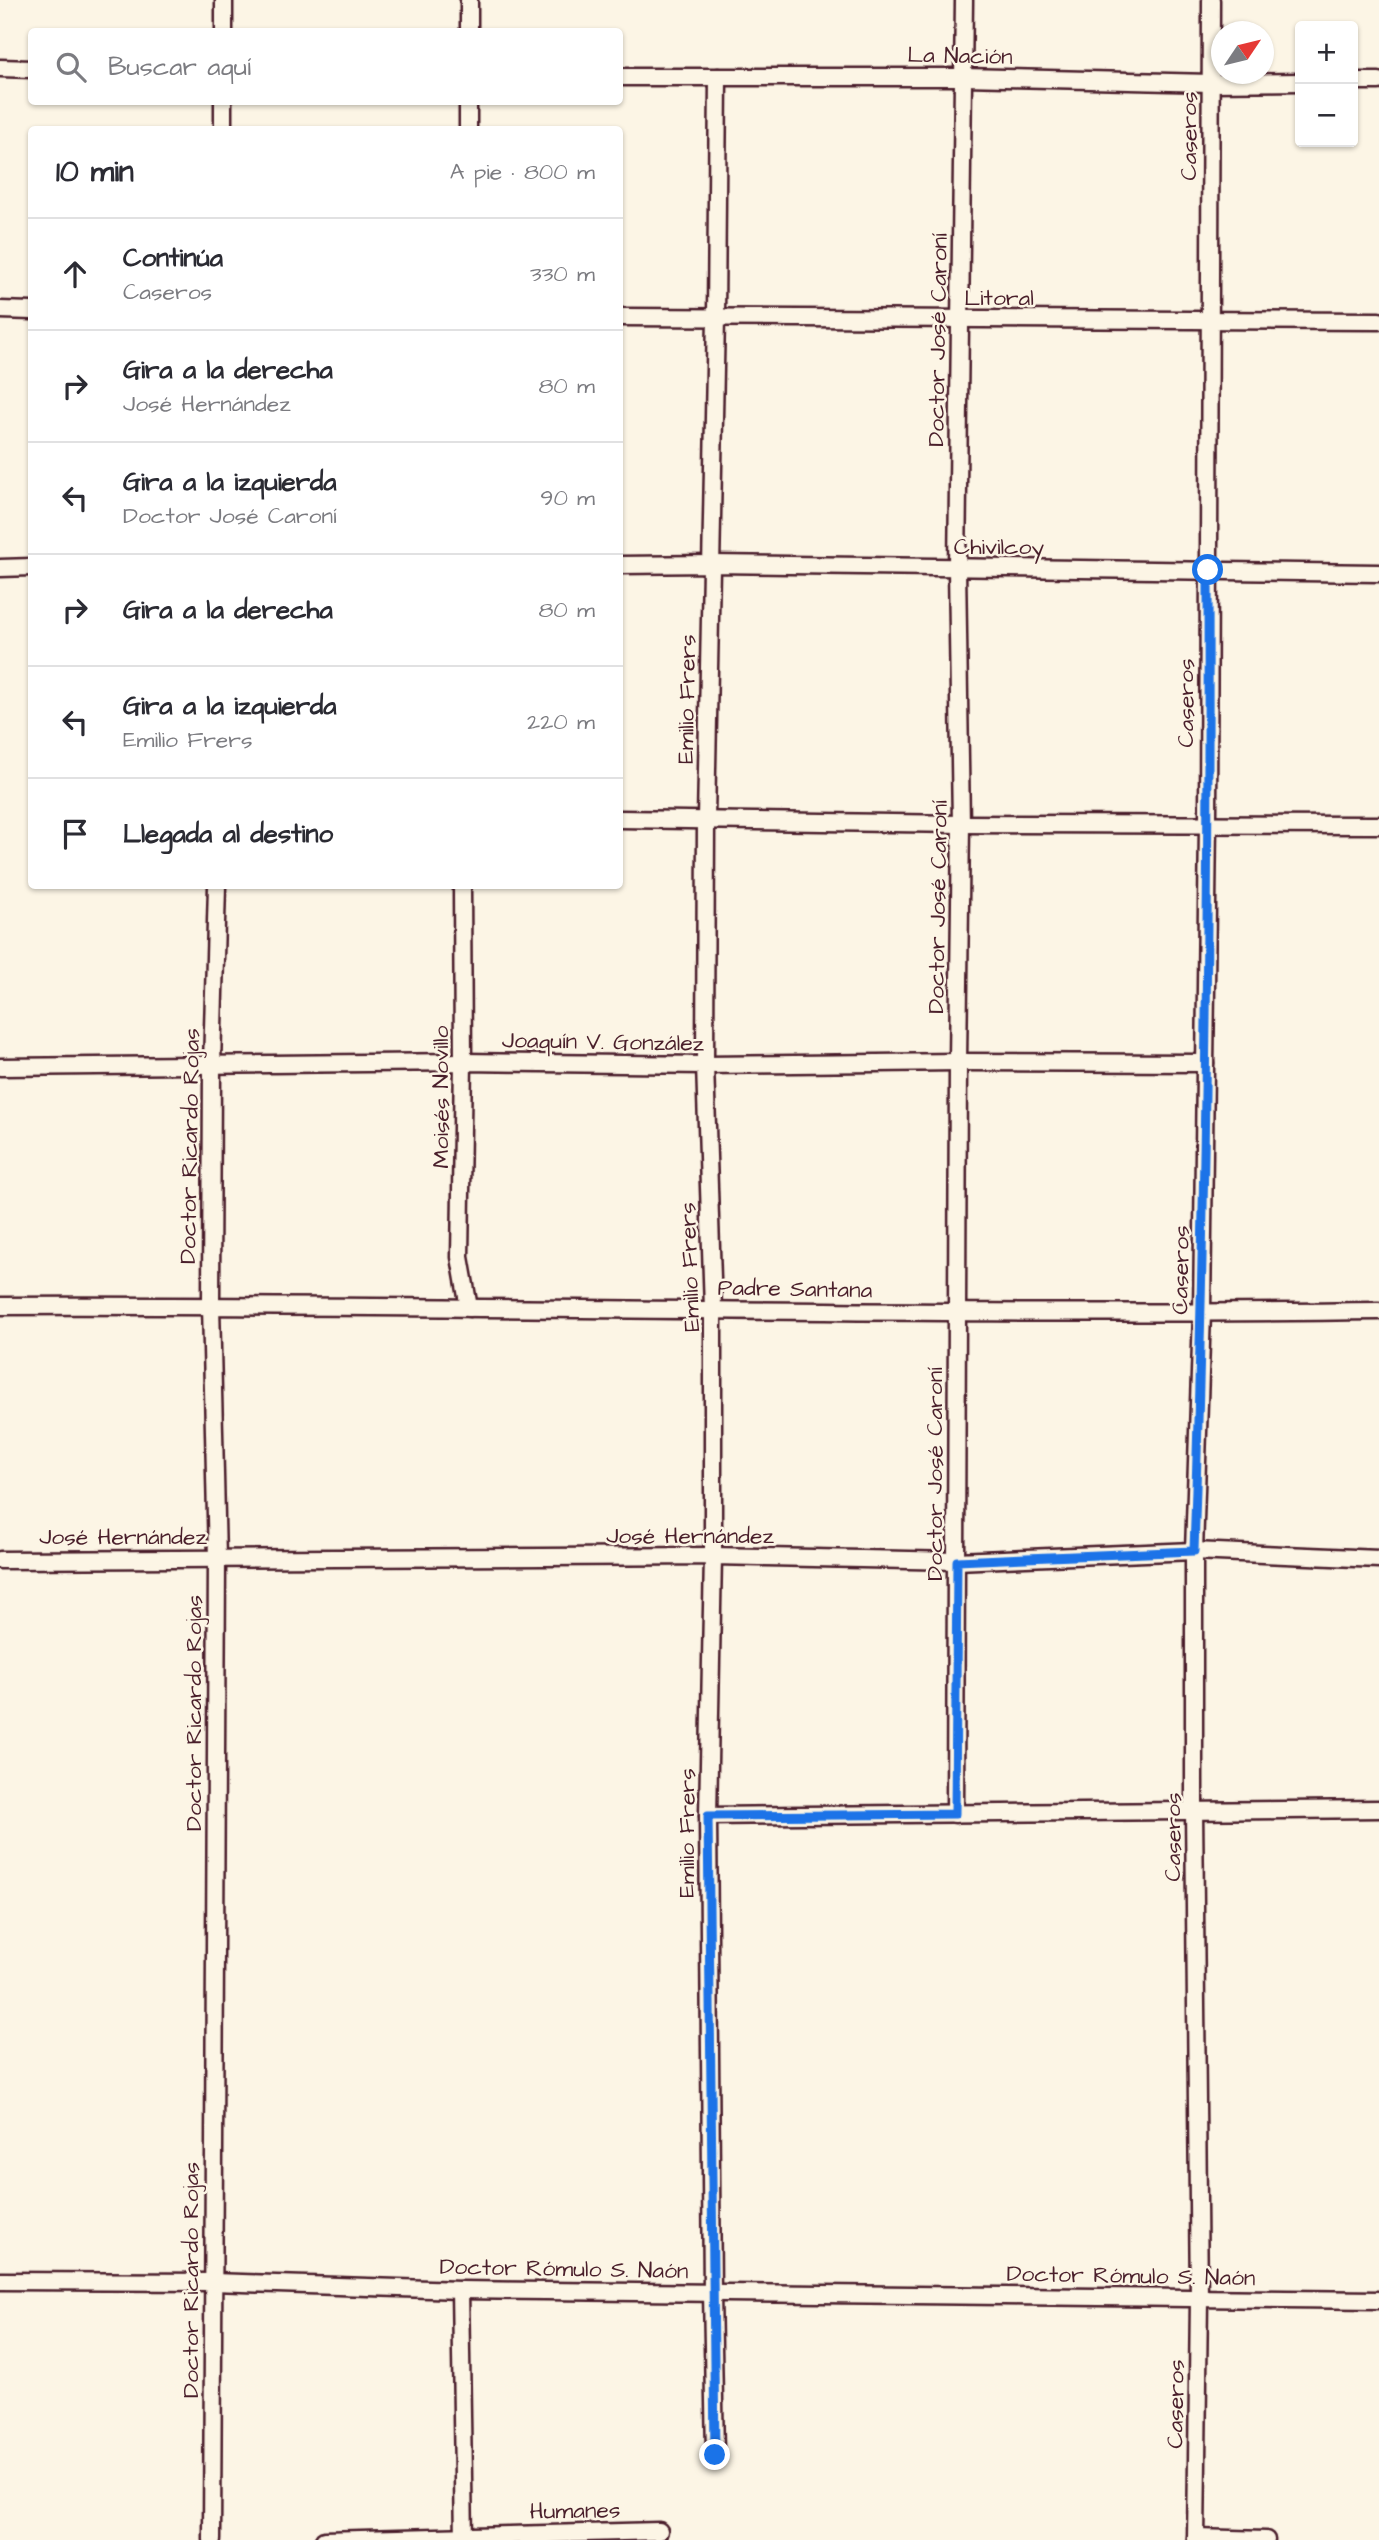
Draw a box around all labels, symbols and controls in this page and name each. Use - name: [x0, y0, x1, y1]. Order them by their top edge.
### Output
- north arrow: [1211, 21, 1274, 84]
- map controls: [1295, 21, 1358, 147]
- button: +: [1295, 21, 1358, 84]
- search box: [28, 28, 623, 105]
- street label: La Nación: [907, 39, 1013, 73]
- icon: search: [52, 48, 90, 86]
- text: Buscar aquí: [108, 49, 251, 85]
- button: −: [1295, 84, 1358, 147]
- street label: Caseros: [1173, 91, 1205, 181]
- text: 10 min: [56, 151, 134, 193]
- text: A pie · 800 m: [450, 156, 595, 188]
- street label: Doctor José Caroní: [920, 233, 956, 447]
- text: Continúa: [123, 240, 223, 276]
- icon: ahead: [56, 255, 94, 293]
- text: 330 m: [530, 258, 595, 290]
- text: Caseros: [123, 276, 212, 308]
- street label: Litoral: [964, 282, 1034, 314]
- text: Gira a la derecha: [123, 352, 333, 388]
- icon: right: [56, 367, 94, 405]
- text: 80 m: [538, 370, 595, 402]
- text: José Hernández: [123, 388, 291, 420]
- text: Gira a la izquierda: [123, 464, 337, 500]
- icon: left: [56, 479, 94, 517]
- text: 90 m: [540, 482, 595, 514]
- text: Doctor José Caroní: [123, 500, 336, 532]
- street label: Chivilcoy: [954, 531, 1045, 564]
- route start: [1192, 554, 1223, 585]
- icon: right: [56, 591, 94, 629]
- text: Gira a la derecha: [123, 592, 333, 628]
- text: 80 m: [538, 594, 595, 626]
- street label: Emilio Frers: [670, 634, 704, 764]
- street label: Caseros: [1170, 658, 1202, 748]
- text: Gira a la izquierda: [123, 688, 337, 724]
- icon: left: [56, 703, 94, 741]
- text: 220 m: [527, 706, 595, 738]
- text: Emilio Frers: [123, 724, 253, 756]
- street label: Doctor José Caroní: [920, 800, 956, 1014]
- icon: arrive: [56, 815, 94, 853]
- text: Llegada al destino: [123, 816, 333, 852]
- street label: Joaquín V. González: [502, 1024, 705, 1060]
- street label: Moisés Novillo: [425, 1025, 457, 1169]
- street label: Doctor Ricardo Rojas: [172, 1028, 208, 1264]
- street label: Emilio Frers: [672, 1202, 708, 1332]
- street label: Caseros: [1164, 1225, 1198, 1315]
- street label: Padre Santana: [717, 1272, 873, 1306]
- street label: Doctor José Caroní: [919, 1367, 951, 1581]
- street label: José Hernández: [606, 1520, 774, 1552]
- street label: José Hernández: [39, 1521, 207, 1553]
- street label: Doctor Ricardo Rojas: [178, 1595, 210, 1831]
- street label: Emilio Frers: [671, 1768, 703, 1898]
- street label: Caseros: [1157, 1792, 1189, 1882]
- street label: Doctor Ricardo Rojas: [175, 2162, 207, 2398]
- street label: Doctor Rómulo S. Naón: [439, 2251, 689, 2287]
- street label: Doctor Rómulo S. Naón: [1006, 2258, 1256, 2294]
- street label: Caseros: [1159, 2359, 1193, 2449]
- route end: [699, 2439, 730, 2470]
- street label: Humanes: [529, 2494, 621, 2528]

